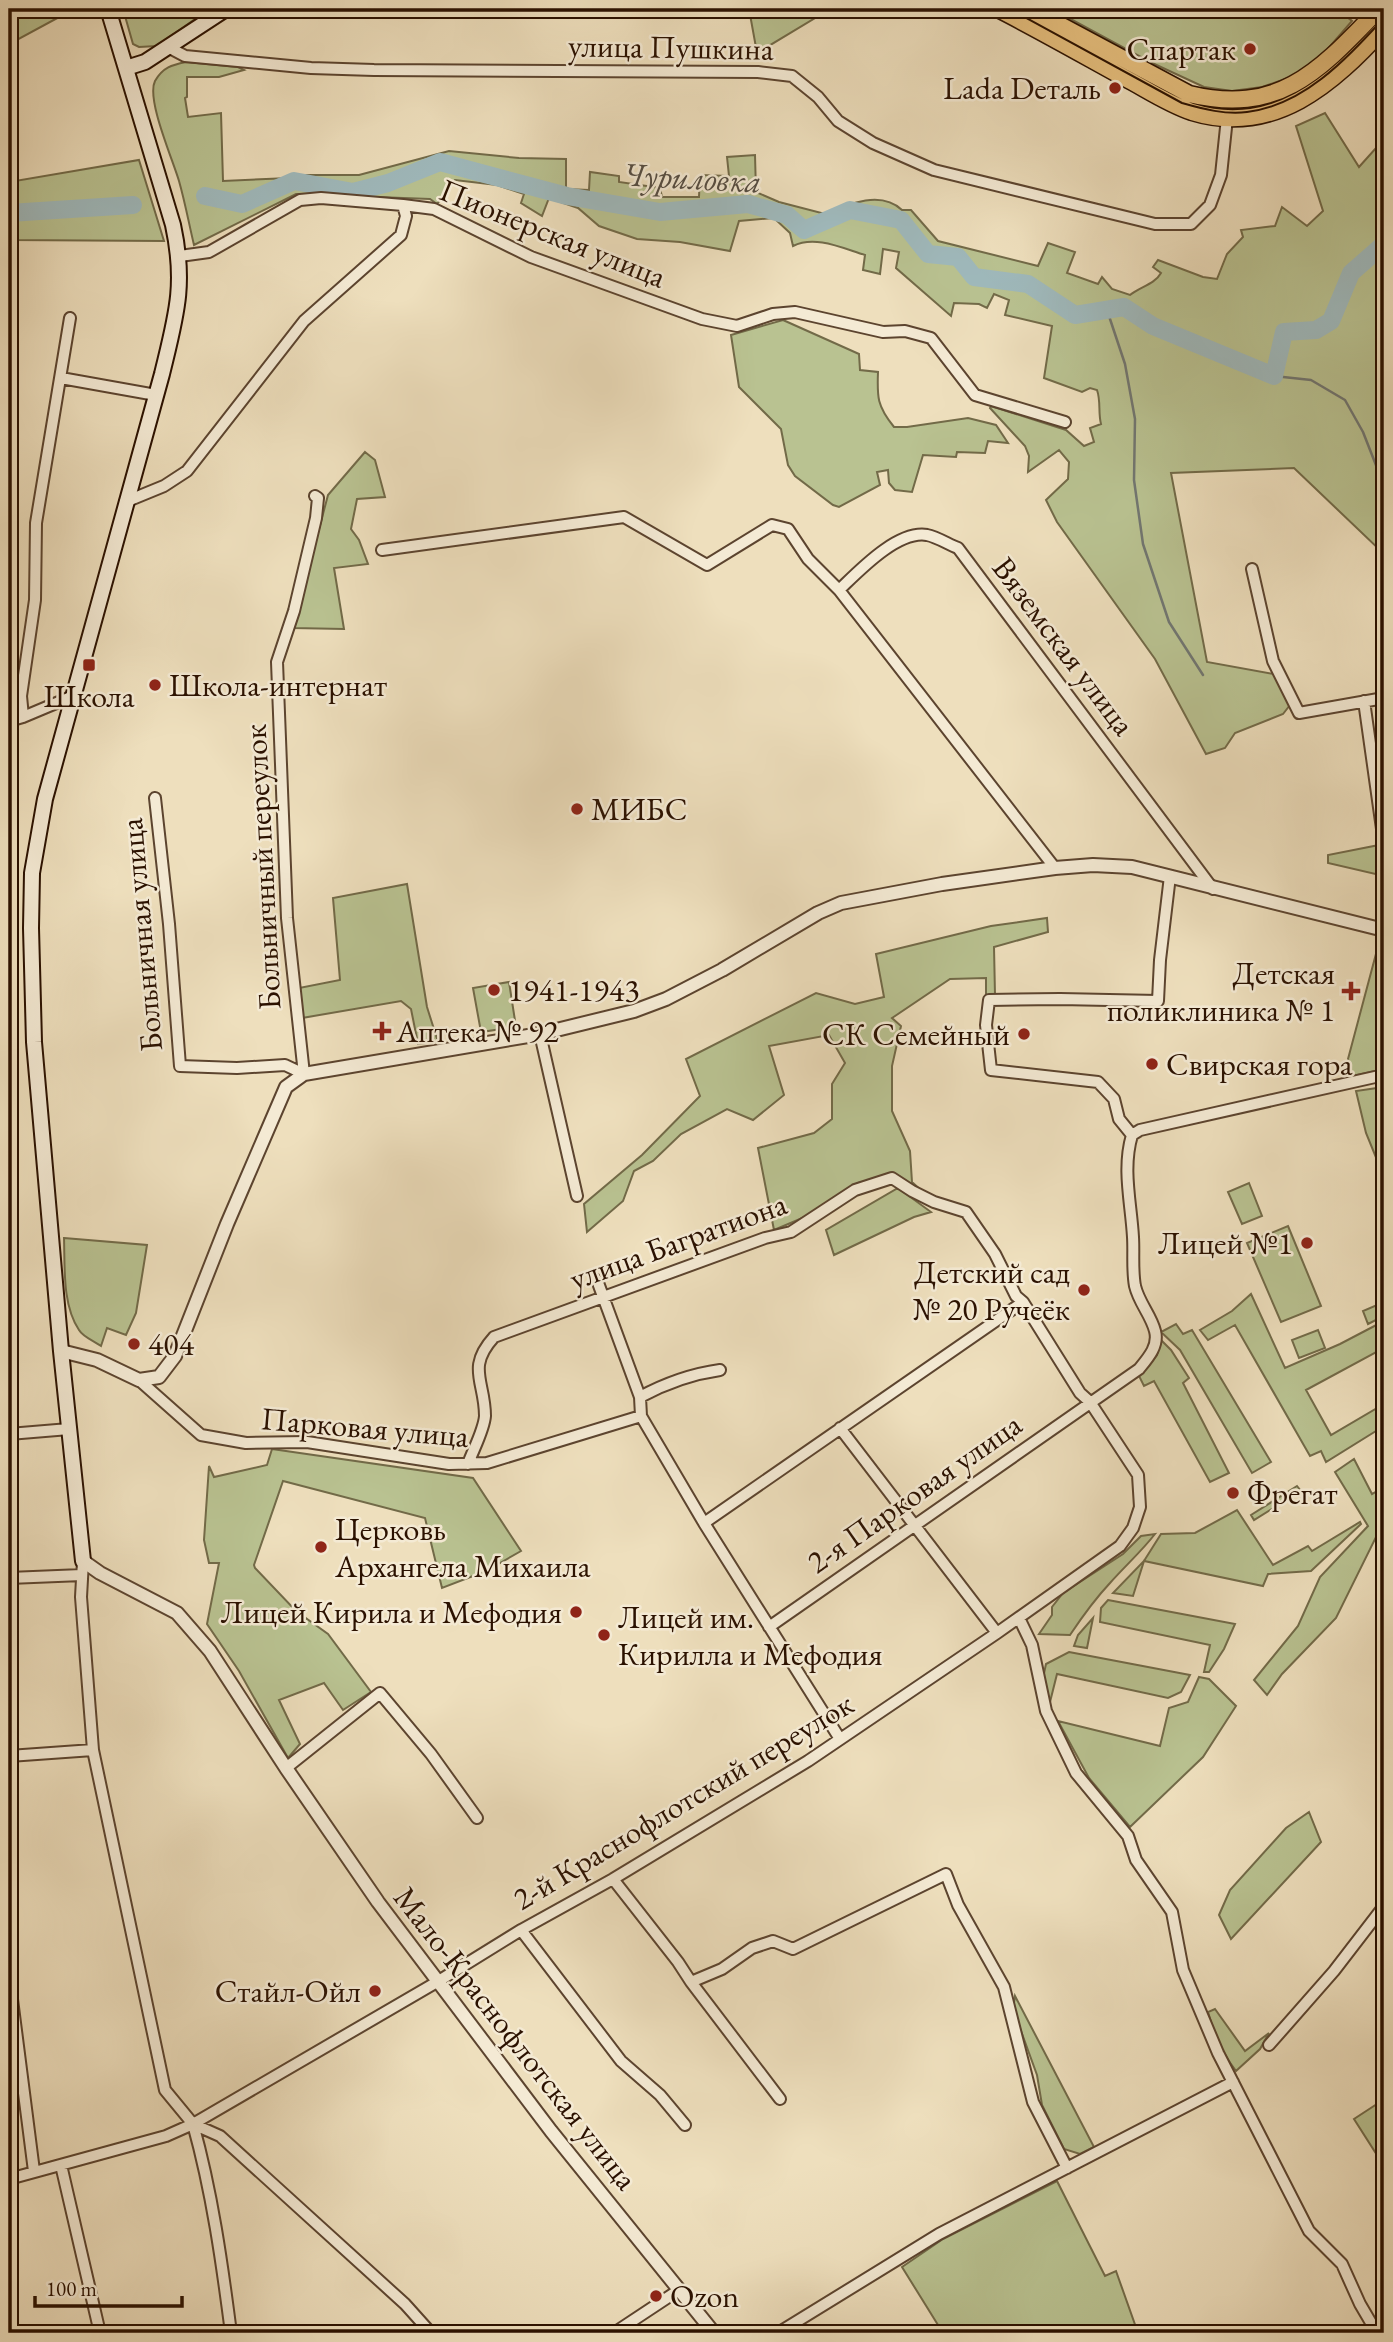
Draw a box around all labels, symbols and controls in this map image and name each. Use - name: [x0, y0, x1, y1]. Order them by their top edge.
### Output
- street label: улица Пушкина: [568, 24, 774, 70]
- place label: Спартак: [1127, 28, 1236, 70]
- marker: Спартак: [1242, 41, 1258, 57]
- place label: Lada Dеталь: [943, 67, 1101, 109]
- marker: Lada Dеталь: [1107, 80, 1123, 96]
- water label: Чуриловка: [621, 152, 763, 203]
- street label: Пионерская улица: [434, 168, 673, 298]
- street label: Вяземская улица: [983, 548, 1145, 744]
- marker: Школа: [81, 657, 97, 673]
- place label: Школа-интернат: [169, 664, 387, 706]
- place label: Школа: [44, 675, 135, 717]
- marker: Школа-интернат: [147, 677, 163, 693]
- street label: Больничный переулок: [234, 723, 290, 1011]
- place label: МИБС: [591, 788, 687, 830]
- marker: МИБС: [569, 801, 585, 817]
- street label: Больничная улица: [110, 816, 172, 1054]
- place label: Детская поликлиника № 1: [1107, 952, 1335, 1031]
- place label: 1941-1943: [508, 969, 640, 1011]
- marker: Детская поликлиника № 1: [1341, 981, 1361, 1001]
- marker: 1941-1943: [486, 982, 502, 998]
- place label: Аптека № 92: [395, 1010, 559, 1052]
- place label: СК Семейный: [822, 1013, 1010, 1055]
- marker: Аптека № 92: [374, 1023, 390, 1039]
- marker: СК Семейный: [1016, 1026, 1032, 1042]
- place label: Свирская гора: [1166, 1043, 1353, 1085]
- marker: Свирская гора: [1144, 1056, 1160, 1072]
- street label: улица Багратиона: [564, 1182, 793, 1300]
- place label: Лицей №1: [1158, 1222, 1293, 1264]
- marker: Лицей №1: [1299, 1235, 1315, 1251]
- place label: Детский сад № 20 Ручеёк: [913, 1251, 1070, 1330]
- marker: Детский сад № 20 Ручеёк: [1076, 1282, 1092, 1298]
- place label: 404: [148, 1323, 195, 1365]
- marker: 404: [126, 1336, 142, 1352]
- street label: Парковая улица: [259, 1397, 471, 1457]
- street label: 2-я Парковая улица: [798, 1403, 1030, 1583]
- place label: Фрегат: [1247, 1472, 1338, 1514]
- marker: Фрегат: [1225, 1485, 1241, 1501]
- place label: Церковь Архангела Михаила: [334, 1508, 591, 1587]
- marker: Церковь Архангела Михаила: [313, 1539, 329, 1555]
- place label: Лицей Кирила и Мефодия: [221, 1591, 562, 1633]
- place label: Лицей им. Кирилла и Мефодия: [618, 1596, 883, 1675]
- marker: Лицей Кирила и Мефодия: [568, 1604, 584, 1620]
- marker: Лицей им. Кирилла и Мефодия: [596, 1627, 612, 1643]
- street label: 2-й Краснофлотский переулок: [505, 1683, 861, 1919]
- street label: Мало-Краснофлотская улица: [384, 1878, 648, 2198]
- place label: Стайл-Ойл: [215, 1970, 361, 2012]
- marker: Стайл-Ойл: [367, 1983, 383, 1999]
- scale bar: [35, 2265, 182, 2309]
- text: 100 m: [46, 2275, 97, 2302]
- place label: Ozon: [670, 2275, 739, 2317]
- marker: Ozon: [648, 2288, 664, 2304]

